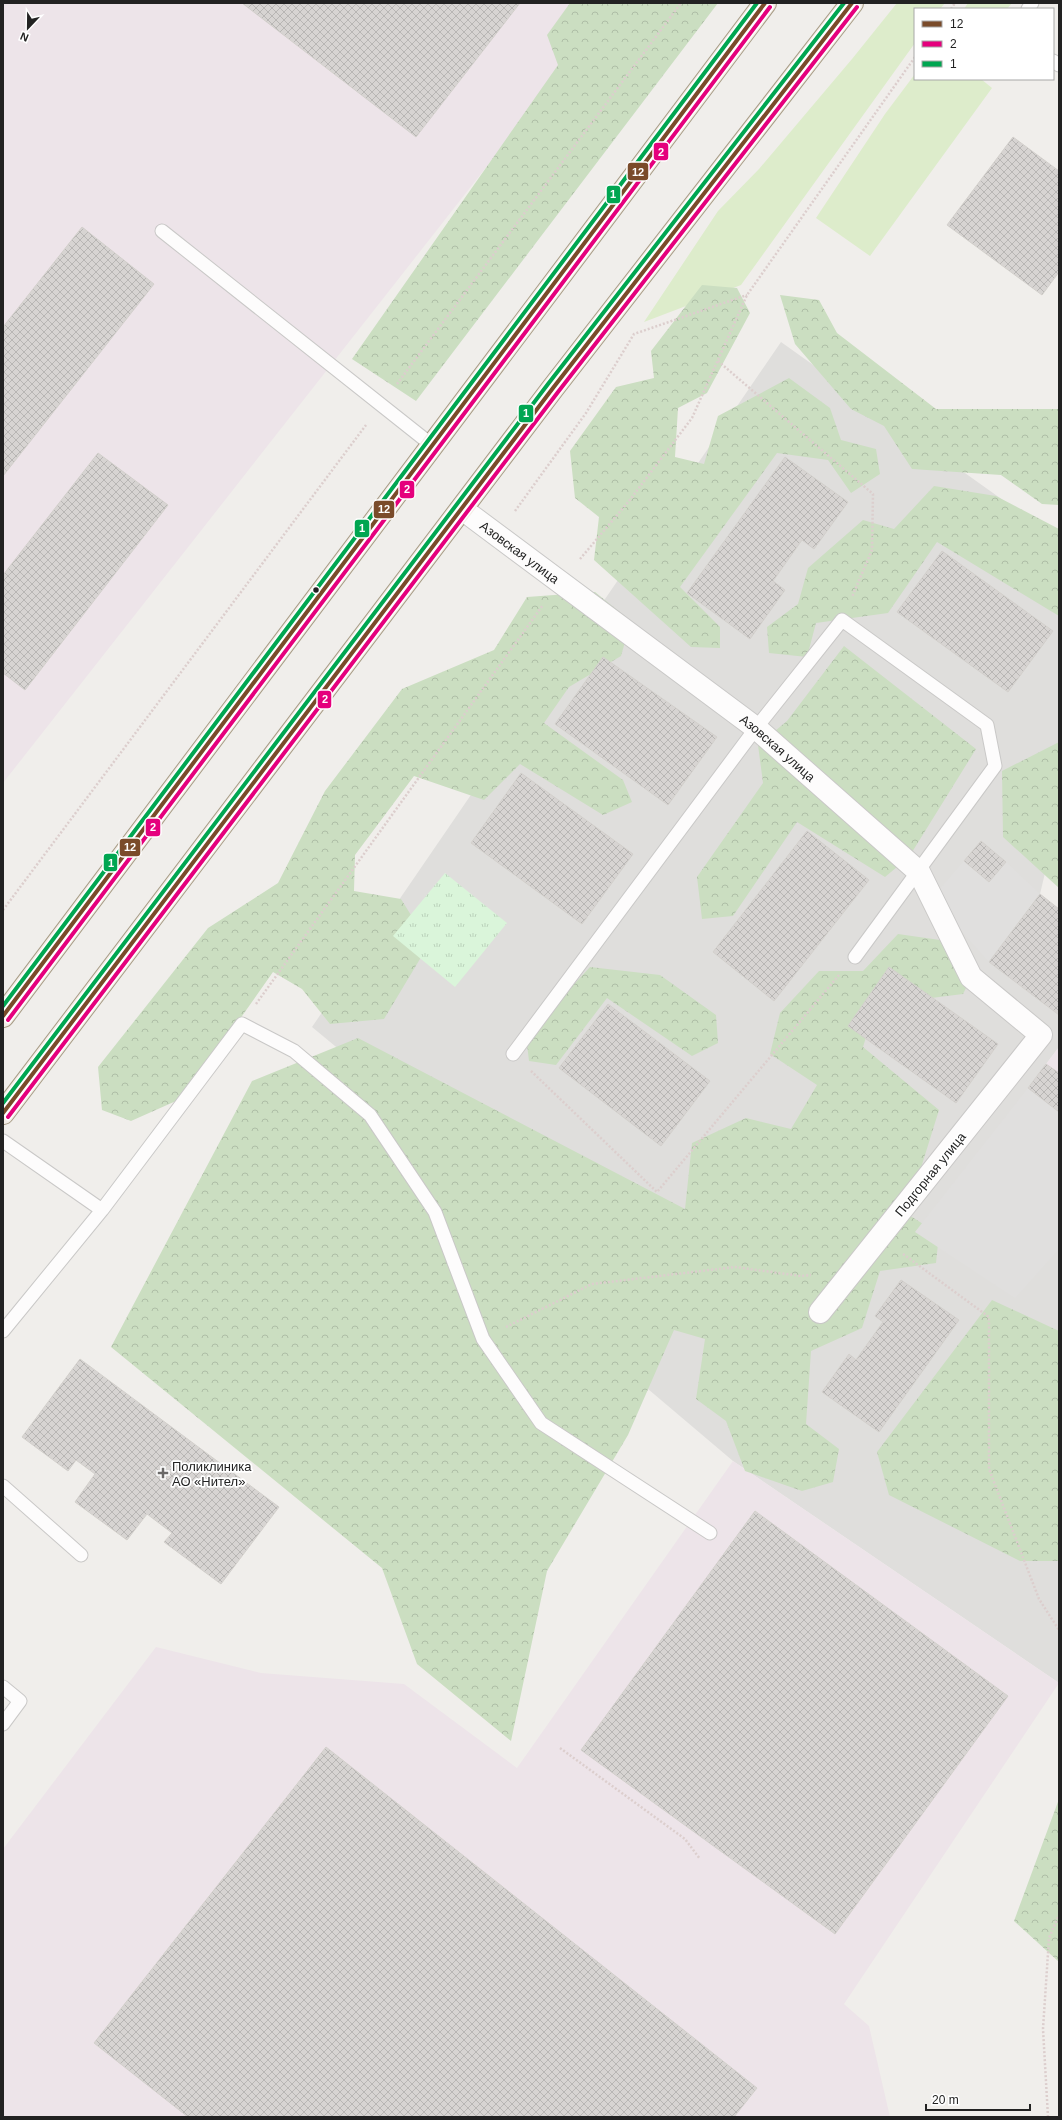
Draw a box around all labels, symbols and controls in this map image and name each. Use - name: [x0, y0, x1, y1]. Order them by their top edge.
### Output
- north arrow: [8, 8, 48, 48]
- legend: [914, 8, 1054, 80]
- text: 12: [950, 17, 964, 31]
- text: N: [18, 30, 30, 44]
- text: 2: [950, 37, 957, 51]
- text: 1: [950, 57, 957, 71]
- line badge: 2: [653, 142, 669, 161]
- text: 2: [658, 146, 664, 158]
- line badge: 12: [627, 162, 649, 181]
- text: 12: [632, 166, 644, 178]
- line badge: 1: [606, 185, 621, 204]
- text: 1: [610, 188, 616, 200]
- line badge: 1: [518, 404, 534, 423]
- text: 1: [523, 407, 529, 419]
- line badge: 2: [399, 480, 415, 499]
- text: 2: [404, 483, 410, 495]
- line badge: 12: [373, 500, 395, 519]
- text: 12: [378, 503, 390, 515]
- street label: Азовская улица: [477, 518, 562, 587]
- line badge: 1: [354, 519, 370, 538]
- text: 1: [359, 522, 365, 534]
- unlabelled marker: [311, 585, 321, 595]
- line badge: 2: [317, 690, 332, 709]
- text: 2: [322, 693, 328, 705]
- street label: Азовская улица: [737, 712, 819, 785]
- line badge: 2: [145, 818, 161, 837]
- text: 2: [150, 821, 156, 833]
- line badge: 12: [119, 838, 141, 857]
- text: 12: [124, 841, 136, 853]
- line badge: 1: [103, 853, 118, 872]
- text: 1: [108, 857, 114, 869]
- street label: Подгорная улица: [892, 1129, 969, 1219]
- place label: Поликлиника АО «Нител»: [172, 1459, 252, 1489]
- marker: Поликлиника АО «Нител»: [157, 1467, 169, 1479]
- scale bar: [926, 2086, 1030, 2112]
- text: 20 m: [932, 2093, 959, 2107]

